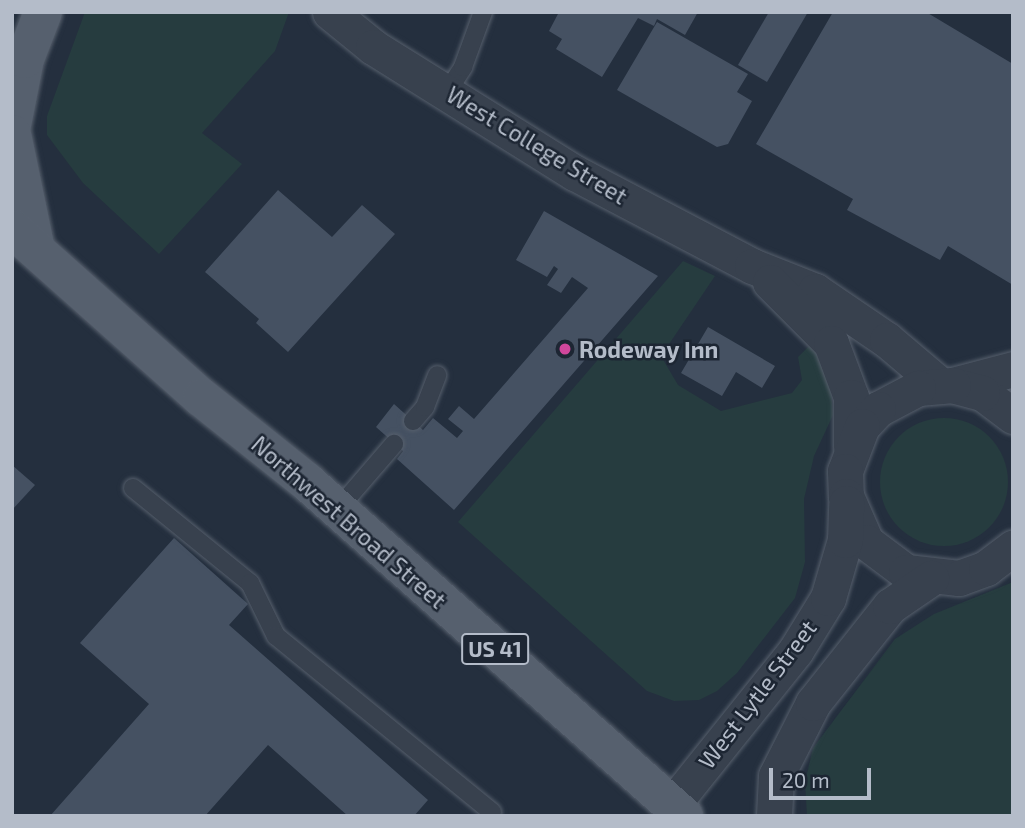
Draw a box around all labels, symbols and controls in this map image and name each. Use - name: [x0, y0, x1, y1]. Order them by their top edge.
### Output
- street label: West College Street: [442, 80, 632, 210]
- place label: Rodeway Inn: [579, 335, 719, 363]
- marker: Rodeway Inn: [557, 341, 573, 357]
- street label: Northwest Broad Street: [246, 430, 452, 614]
- street label: West Lytle Street: [692, 614, 822, 774]
- road number: US 41: [460, 632, 530, 666]
- scale bar: [773, 754, 874, 798]
- text: 20 m: [782, 767, 830, 792]

